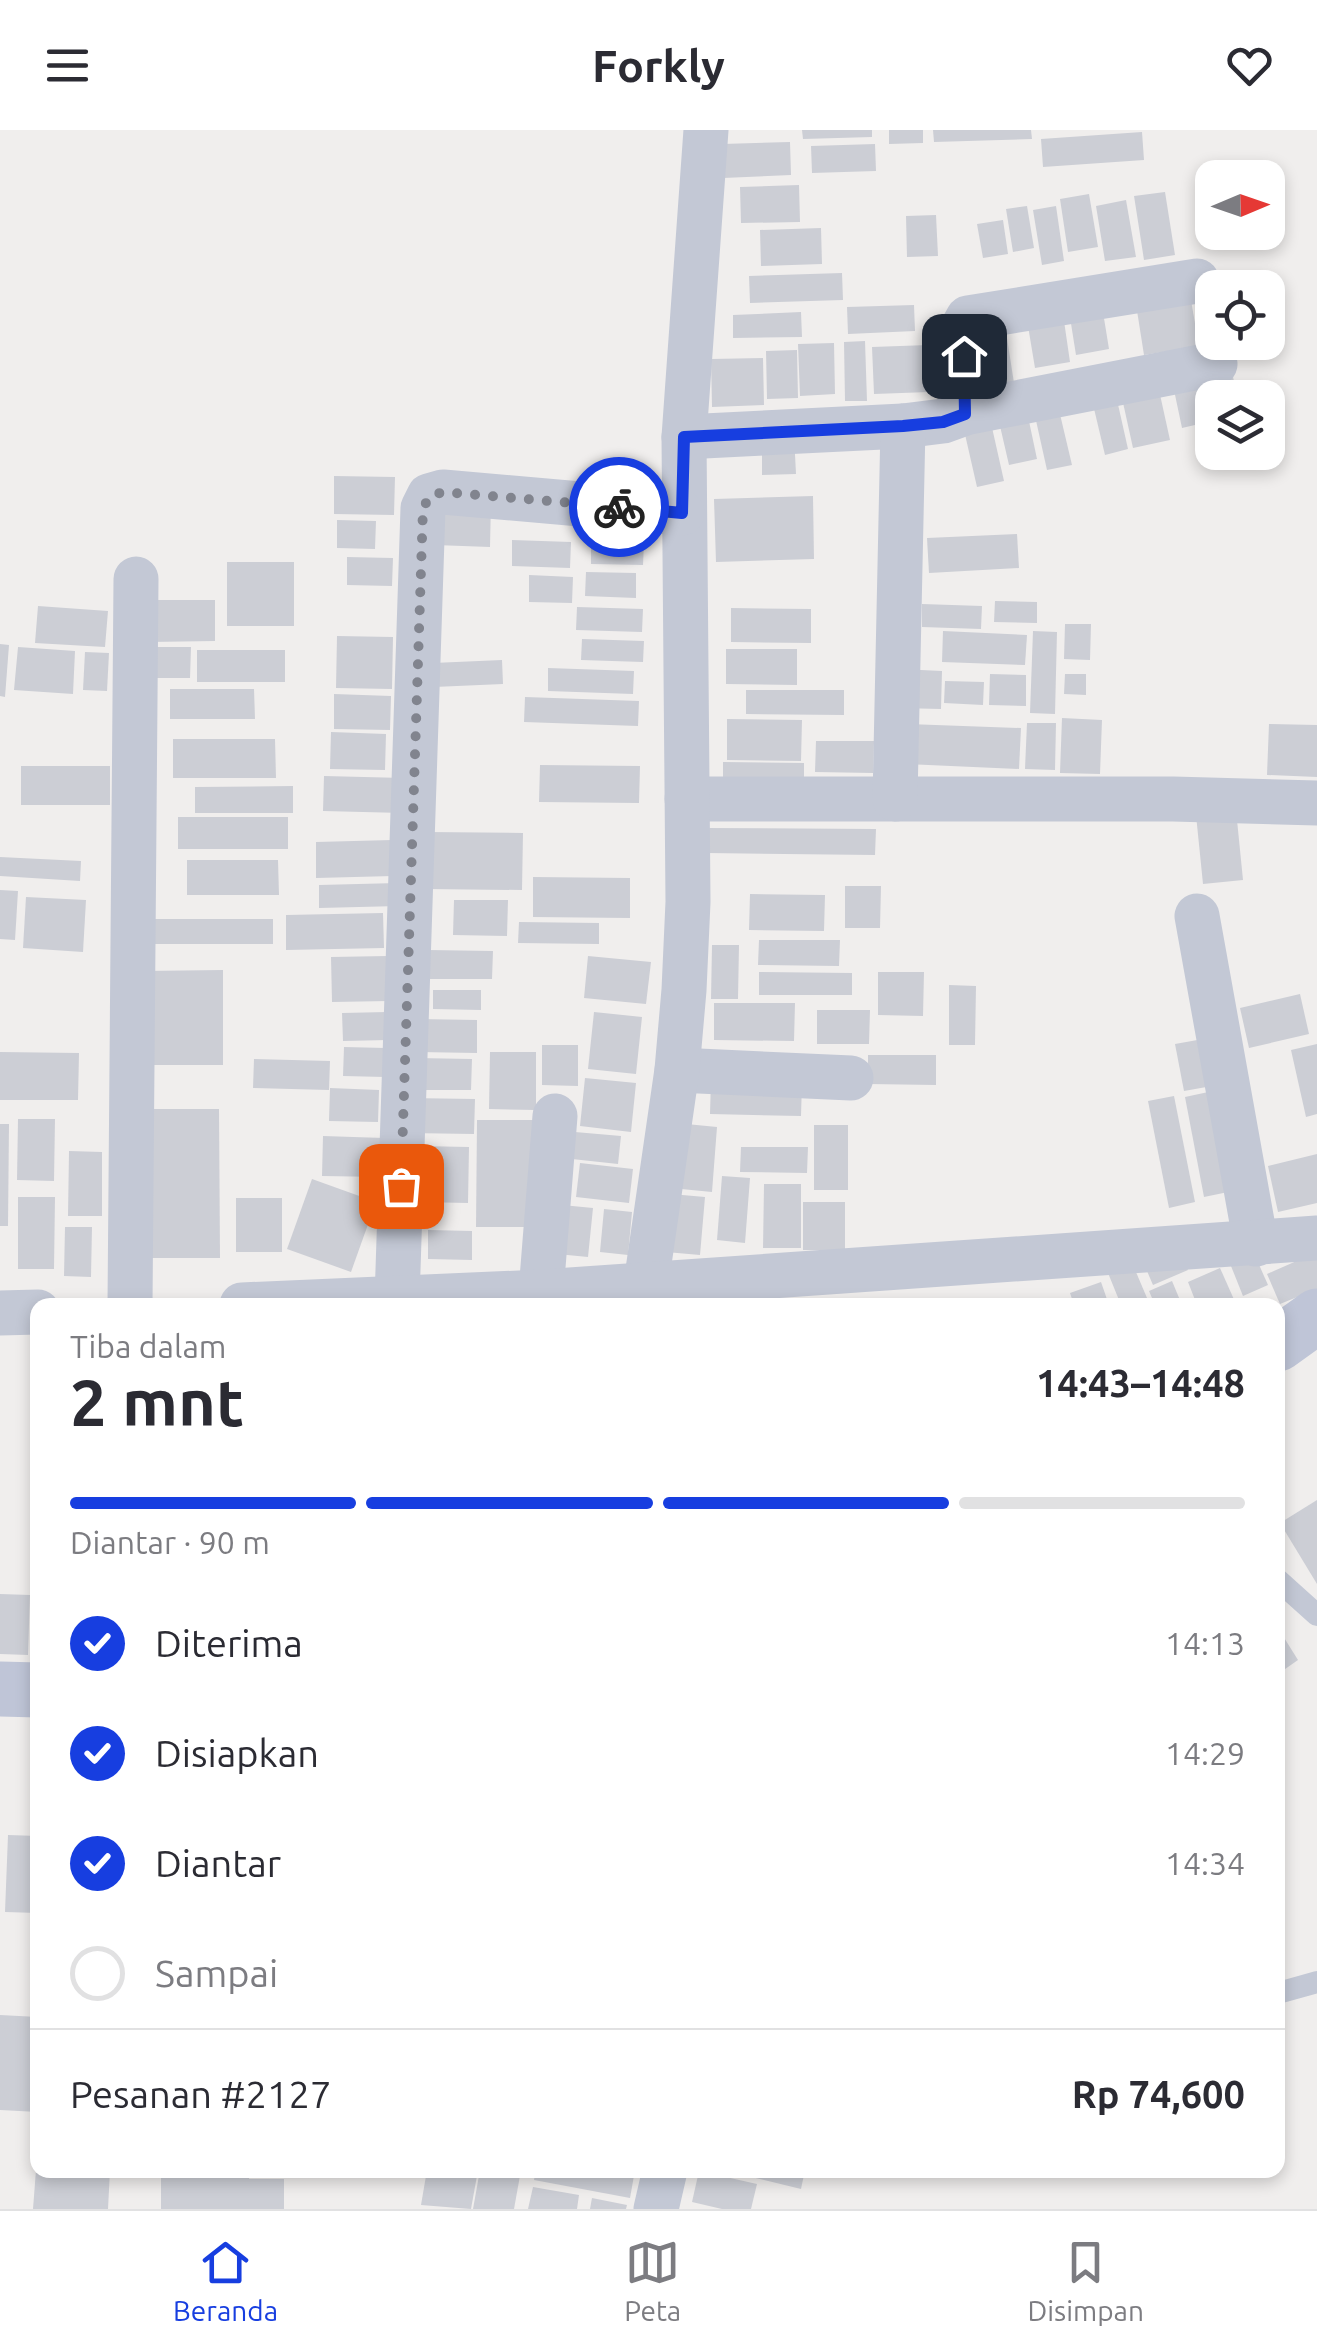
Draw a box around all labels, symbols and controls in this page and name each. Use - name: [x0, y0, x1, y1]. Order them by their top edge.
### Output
- icon: menu: [40, 38, 95, 93]
- icon: heart: [1222, 38, 1277, 93]
- text: Forkly: [592, 40, 725, 91]
- north arrow: [1195, 160, 1285, 250]
- map controls: [1195, 160, 1285, 470]
- button: locate: [1195, 270, 1285, 360]
- pin: [922, 314, 1007, 399]
- icon: home: [937, 329, 992, 384]
- button: layers: [1195, 380, 1285, 470]
- courier: [569, 457, 669, 557]
- icon: bike: [592, 480, 647, 535]
- pin: [359, 1144, 444, 1229]
- icon: bag: [374, 1159, 429, 1214]
- text: Tiba dalam: [70, 1328, 226, 1364]
- text: 14:43–14:48: [1036, 1362, 1245, 1404]
- text: 2 mnt: [70, 1365, 244, 1438]
- text: Diantar · 90 m: [70, 1524, 270, 1560]
- icon: check: [70, 1616, 125, 1671]
- text: Diterima: [155, 1622, 303, 1664]
- text: 14:13: [1165, 1625, 1245, 1661]
- icon: check: [70, 1726, 125, 1781]
- text: Disiapkan: [155, 1732, 319, 1774]
- text: 14:29: [1165, 1735, 1245, 1771]
- icon: check: [70, 1836, 125, 1891]
- text: Diantar: [155, 1842, 281, 1884]
- text: 14:34: [1165, 1845, 1245, 1881]
- text: Sampai: [155, 1952, 278, 1994]
- text: Pesanan #2127: [70, 2073, 331, 2115]
- text: Rp 74,600: [1072, 2073, 1245, 2115]
- tab: Beranda: [173, 2235, 278, 2326]
- tab: Peta: [624, 2235, 681, 2326]
- tab: Disimpan: [1027, 2235, 1144, 2326]

